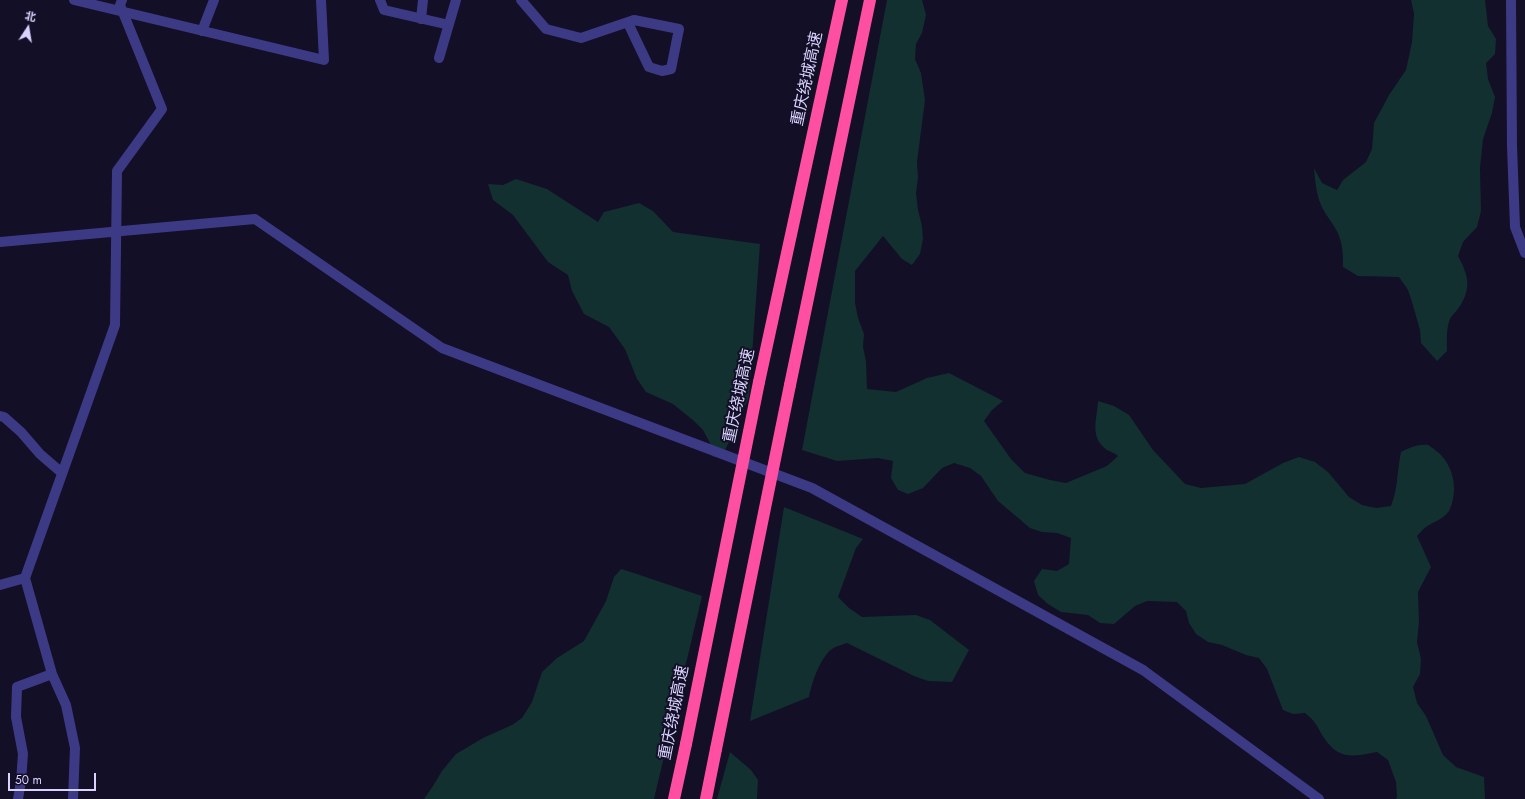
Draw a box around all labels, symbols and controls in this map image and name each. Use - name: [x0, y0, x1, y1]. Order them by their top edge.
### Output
- text: 北: [23, 7, 38, 25]
- north arrow: [8, 8, 48, 48]
- street label: 重庆绕城高速: [789, 30, 827, 128]
- street label: 重庆绕城高速: [721, 347, 759, 445]
- street label: 重庆绕城高速: [656, 664, 694, 762]
- scale bar: [10, 765, 98, 791]
- text: 50 m: [15, 771, 42, 789]

